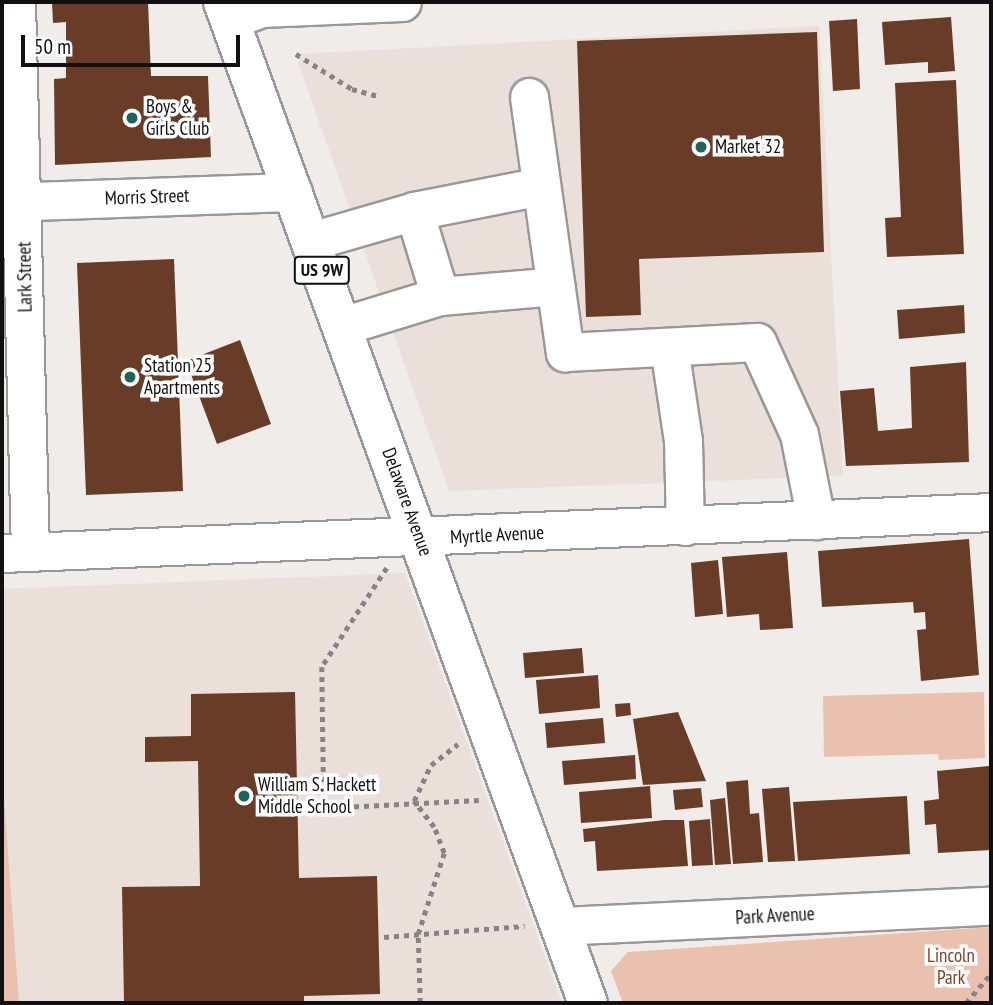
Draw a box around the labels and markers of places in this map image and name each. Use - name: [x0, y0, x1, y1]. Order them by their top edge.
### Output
- place label: Boys & Girls Club: [146, 96, 209, 140]
- marker: Boys & Girls Club: [124, 110, 140, 126]
- place label: Market 32: [715, 136, 781, 158]
- marker: Market 32: [693, 139, 709, 155]
- place label: Station 25 Apartments: [144, 355, 220, 399]
- marker: Station 25 Apartments: [122, 369, 138, 385]
- place label: William S. Hackett Middle School: [258, 774, 377, 818]
- marker: William S. Hackett Middle School: [236, 788, 252, 804]

